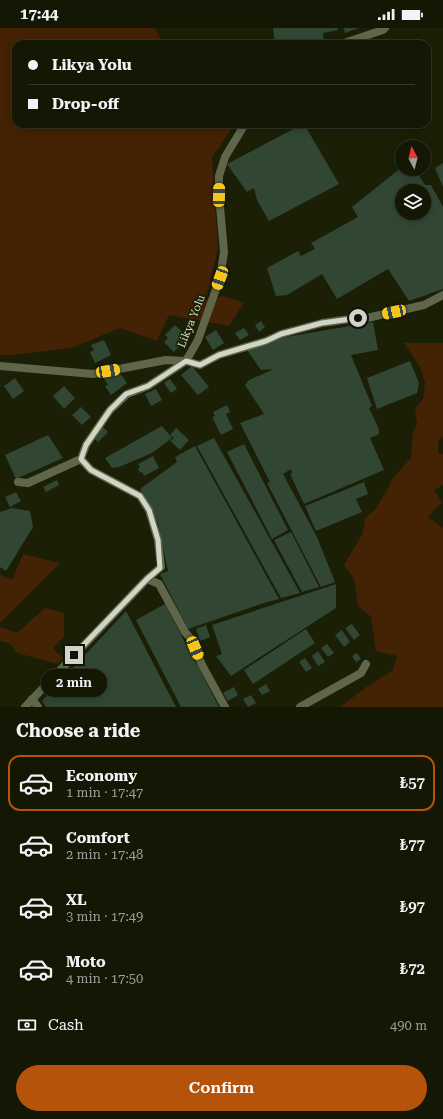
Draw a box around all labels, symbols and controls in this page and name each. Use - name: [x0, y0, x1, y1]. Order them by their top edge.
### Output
- text: 17:44: [20, 5, 58, 23]
- text: Likya Yolu: [52, 56, 132, 74]
- text: Drop-off: [52, 95, 119, 113]
- north arrow: [395, 140, 431, 176]
- map controls: [395, 140, 431, 220]
- car: [213, 183, 225, 207]
- button: layers: [395, 184, 431, 220]
- car: [210, 265, 230, 291]
- street label: Likya Yolu: [175, 293, 208, 350]
- car: [381, 304, 407, 320]
- route start: [349, 309, 367, 327]
- car: [95, 363, 121, 379]
- car: [185, 635, 205, 661]
- route end: [65, 646, 83, 664]
- callout: 2 min: [41, 669, 107, 697]
- text: 2 min: [56, 675, 92, 690]
- text: Choose a ride: [16, 720, 140, 741]
- icon: car: [18, 765, 54, 801]
- text: Economy: [66, 767, 137, 785]
- text: ₺57: [400, 774, 425, 792]
- text: 1 min · 17:47: [66, 785, 143, 800]
- icon: car: [18, 827, 54, 863]
- text: Comfort: [66, 829, 130, 847]
- text: ₺77: [400, 836, 425, 854]
- text: 2 min · 17:48: [66, 847, 143, 862]
- icon: car: [18, 889, 54, 925]
- text: XL: [66, 891, 87, 909]
- text: ₺97: [400, 898, 425, 916]
- text: 3 min · 17:49: [66, 909, 143, 924]
- icon: car: [18, 951, 54, 987]
- text: Moto: [66, 953, 106, 971]
- text: ₺72: [400, 960, 425, 978]
- text: 4 min · 17:50: [66, 971, 143, 986]
- icon: cash: [16, 1014, 38, 1036]
- text: Cash: [48, 1016, 84, 1034]
- text: 490 m: [390, 1018, 427, 1033]
- button: Confirm: [16, 1065, 427, 1111]

